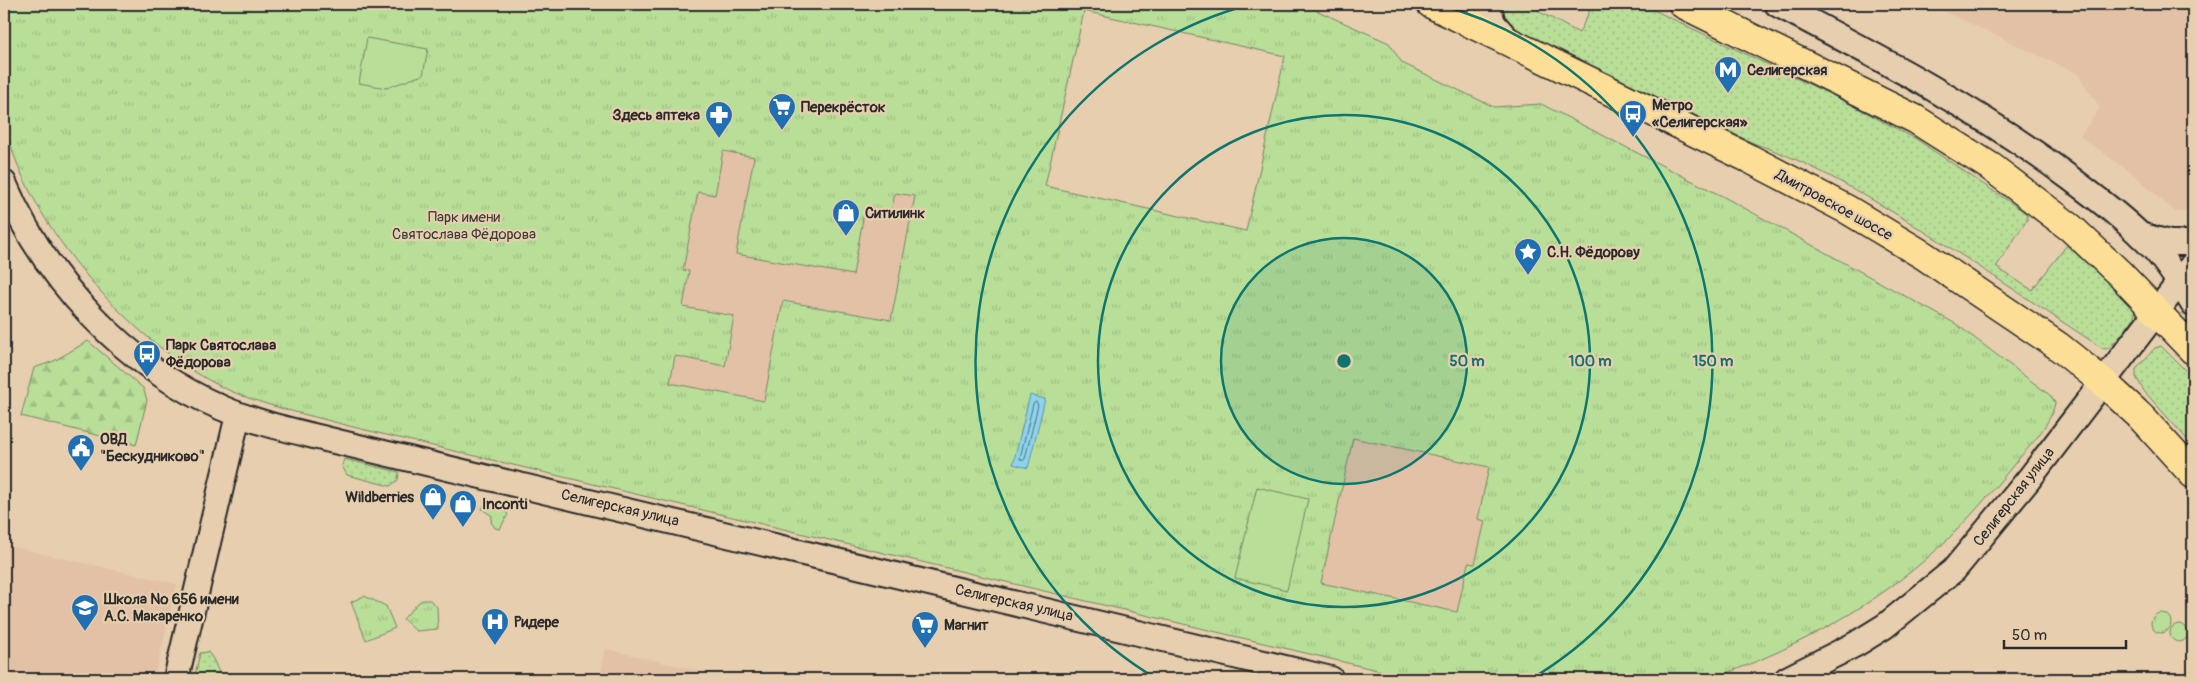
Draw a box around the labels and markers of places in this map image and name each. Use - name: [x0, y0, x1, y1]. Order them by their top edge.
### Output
- metro station icon: Селигерская: [1713, 55, 1743, 94]
- place label: Селигерская: [1747, 61, 1827, 80]
- supermarket icon: Перекрёсток: [767, 92, 797, 131]
- place label: Метро «Селигерская»: [1652, 96, 1748, 132]
- place label: Перекрёсток: [801, 98, 886, 117]
- bus stop icon: Метро «Селигерская»: [1618, 99, 1648, 138]
- pharmacy icon: Здесь аптека: [704, 100, 734, 139]
- place label: Здесь аптека: [613, 106, 700, 125]
- shop icon: Ситилинк: [831, 198, 861, 237]
- place label: Ситилинк: [865, 204, 925, 223]
- place icon: С.Н. Фёдорову: [1513, 237, 1543, 276]
- place label: С.Н. Фёдорову: [1547, 243, 1640, 262]
- place label: Парк Святослава Фёдорова: [165, 336, 276, 372]
- bus stop icon: Парк Святослава Фёдорова: [132, 339, 162, 378]
- centre of rings: [1335, 352, 1353, 370]
- place label: ОВД "Бескудниково": [100, 430, 205, 466]
- public building icon: ОВД "Бескудниково": [66, 433, 96, 472]
- shop icon: Wildberries: [418, 482, 448, 521]
- place label: Wildberries: [345, 488, 414, 507]
- shop icon: Inconti: [448, 489, 478, 528]
- place label: Inconti: [482, 495, 528, 514]
- place label: Школа № 656 имени А.С. Макаренко: [103, 590, 239, 626]
- school or university icon: Школа № 656 имени А.С. Макаренко: [70, 593, 100, 632]
- hospital icon: Ридере: [480, 607, 510, 646]
- supermarket icon: Магнит: [910, 610, 940, 649]
- place label: Ридере: [514, 613, 560, 632]
- place label: Магнит: [944, 616, 989, 635]

